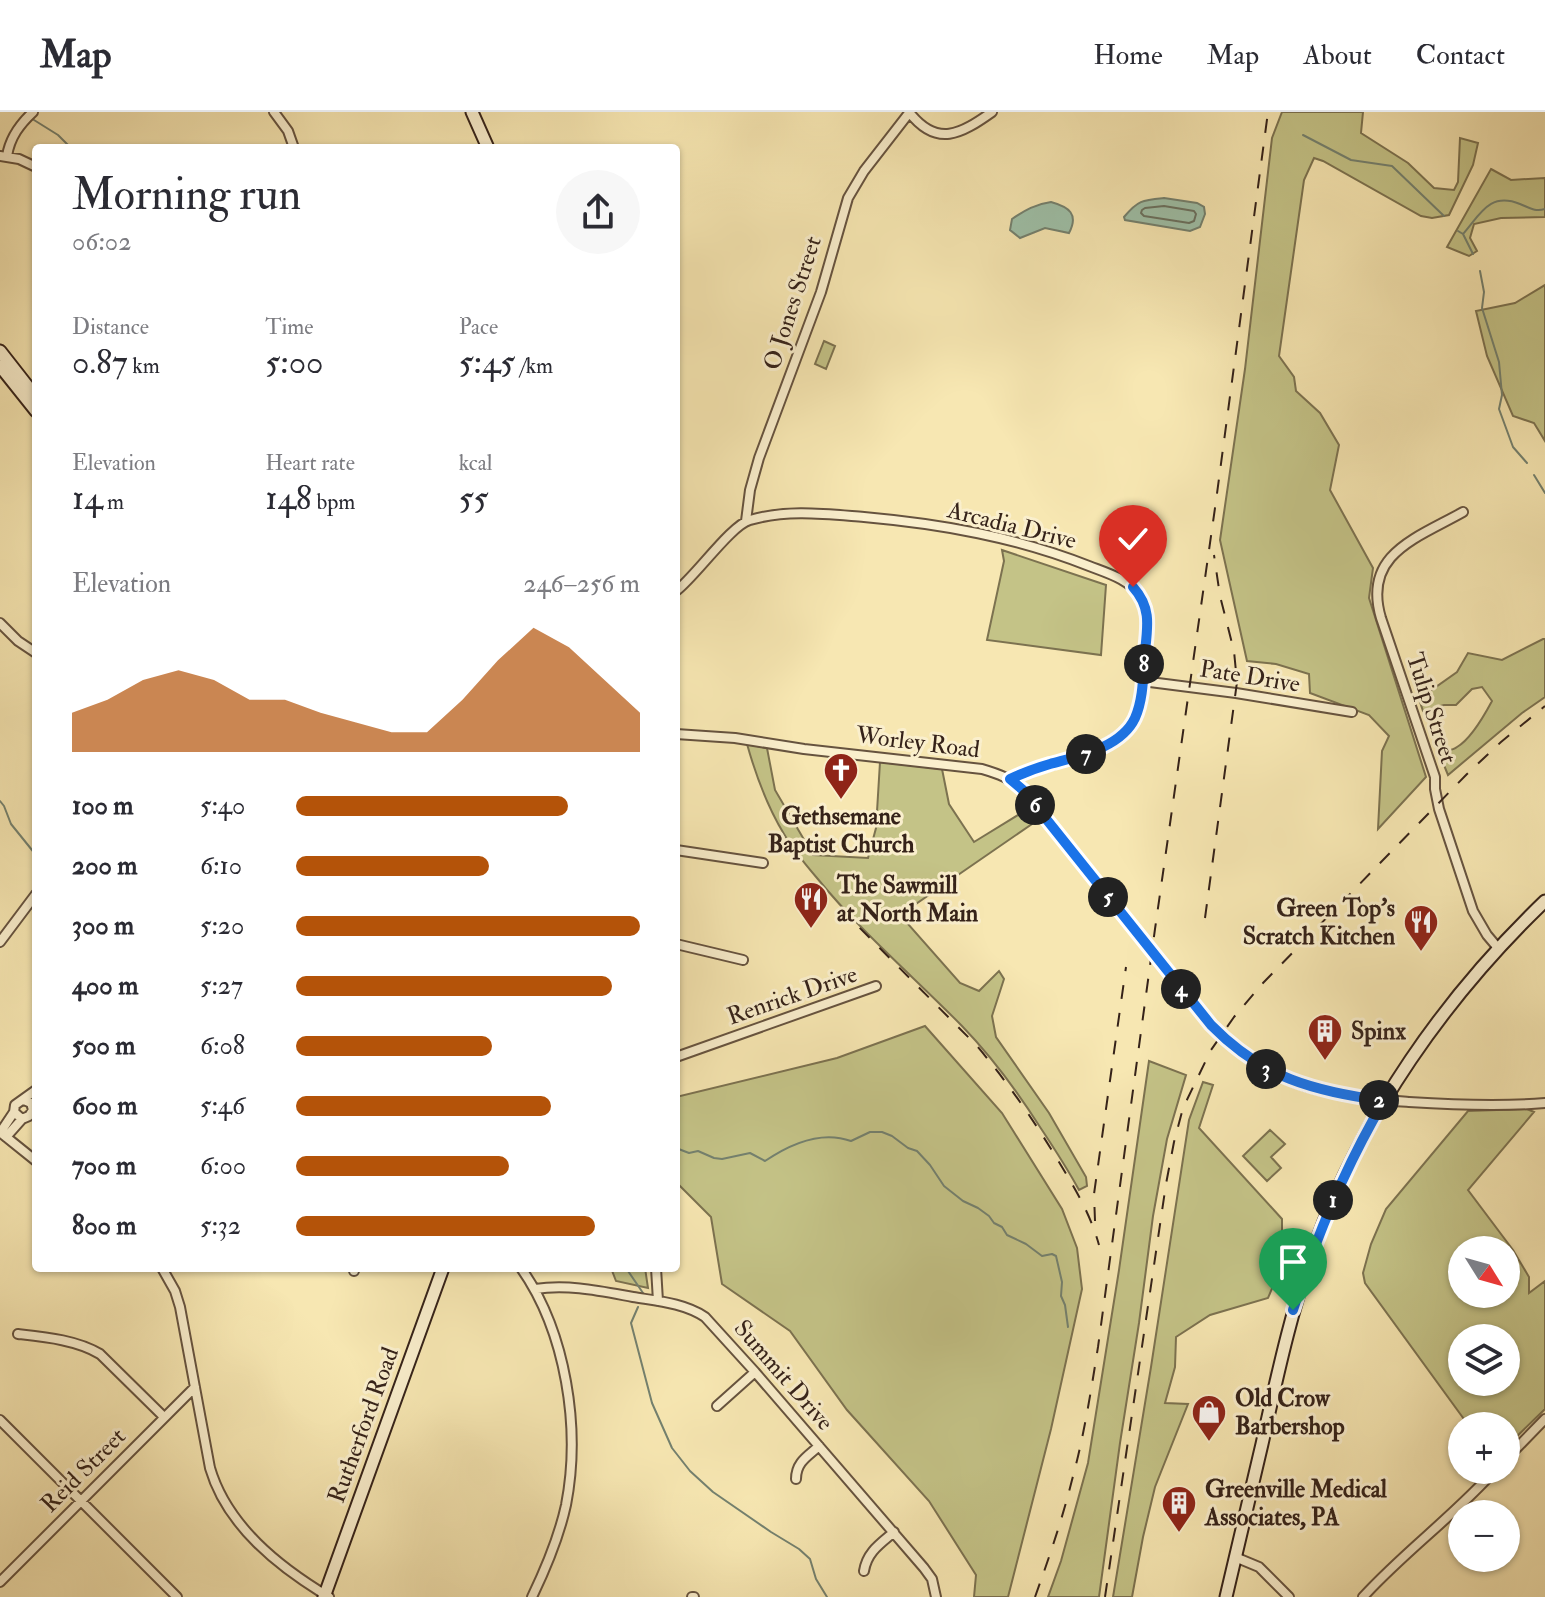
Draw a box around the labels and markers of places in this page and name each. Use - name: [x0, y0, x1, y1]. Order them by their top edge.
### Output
- pin: [1099, 505, 1167, 587]
- pin: 8: [1124, 644, 1164, 684]
- pin: 7: [1066, 734, 1106, 774]
- church icon: Gethsemane Baptist Church: [822, 751, 860, 801]
- pin: 6: [1015, 785, 1055, 825]
- place label: Gethsemane Baptist Church: [768, 801, 915, 860]
- place label: The Sawmill at North Main: [836, 870, 979, 929]
- pin: 5: [1088, 877, 1128, 917]
- restaurant icon: The Sawmill at North Main: [792, 880, 830, 930]
- place label: Green Top's Scratch Kitchen: [1243, 893, 1396, 952]
- restaurant icon: Green Top's Scratch Kitchen: [1402, 903, 1440, 953]
- pin: 4: [1161, 969, 1201, 1009]
- building icon: Spinx: [1306, 1012, 1344, 1062]
- place label: Spinx: [1351, 1016, 1406, 1047]
- pin: 3: [1246, 1049, 1286, 1089]
- pin: 2: [1359, 1080, 1399, 1120]
- pin: 1: [1313, 1180, 1353, 1220]
- pin: [1259, 1228, 1327, 1310]
- place label: Old Crow Barbershop: [1235, 1383, 1345, 1442]
- shop icon: Old Crow Barbershop: [1190, 1393, 1228, 1443]
- place label: Greenville Medical Associates, PA: [1204, 1474, 1388, 1533]
- building icon: Greenville Medical Associates, PA: [1160, 1484, 1198, 1534]

